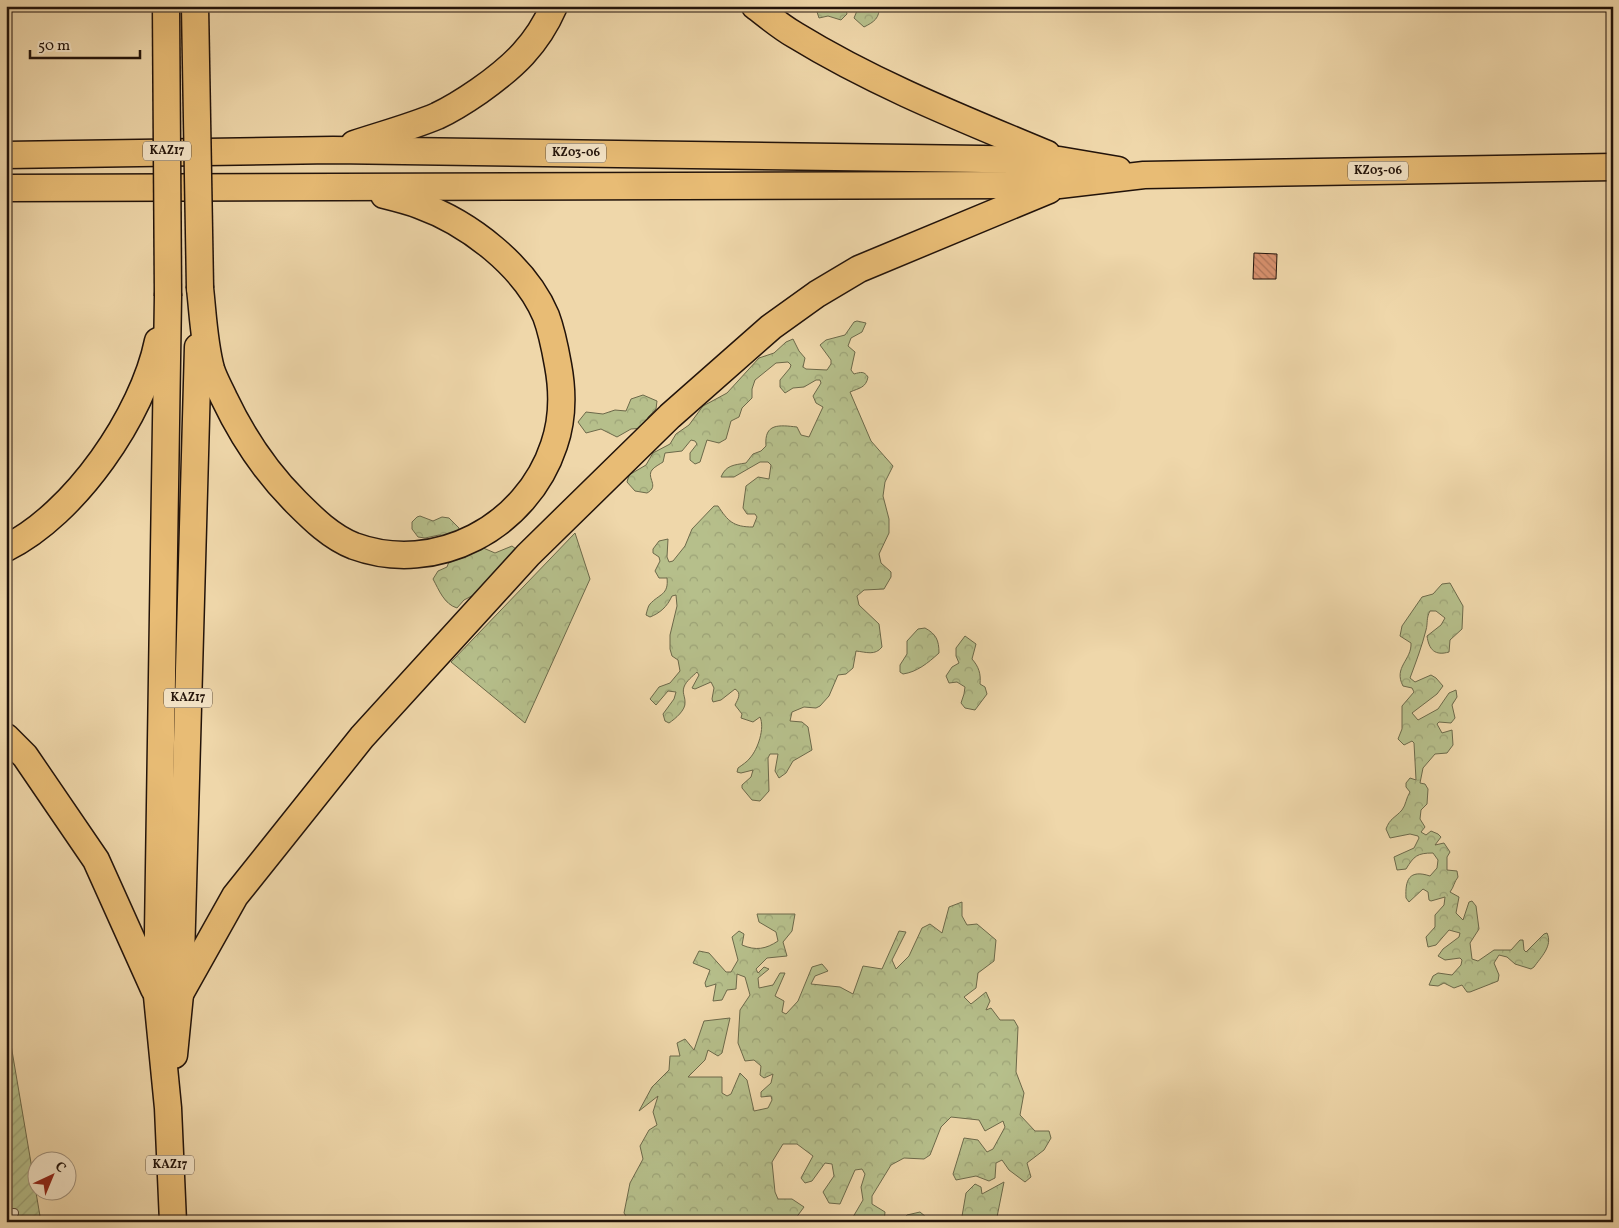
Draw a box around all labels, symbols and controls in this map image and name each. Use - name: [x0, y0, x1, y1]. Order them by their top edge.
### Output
- scale bar: [30, 28, 140, 60]
- text: 50 m: [38, 36, 70, 57]
- road number: KAZ17: [143, 142, 191, 160]
- road number: KZ03-06: [546, 144, 606, 162]
- road number: KZ03-06: [1348, 162, 1408, 180]
- road number: KAZ17: [164, 688, 212, 708]
- north arrow: [28, 1150, 78, 1200]
- road number: KAZ17: [146, 1156, 194, 1174]
- text: С: [50, 1158, 70, 1178]

